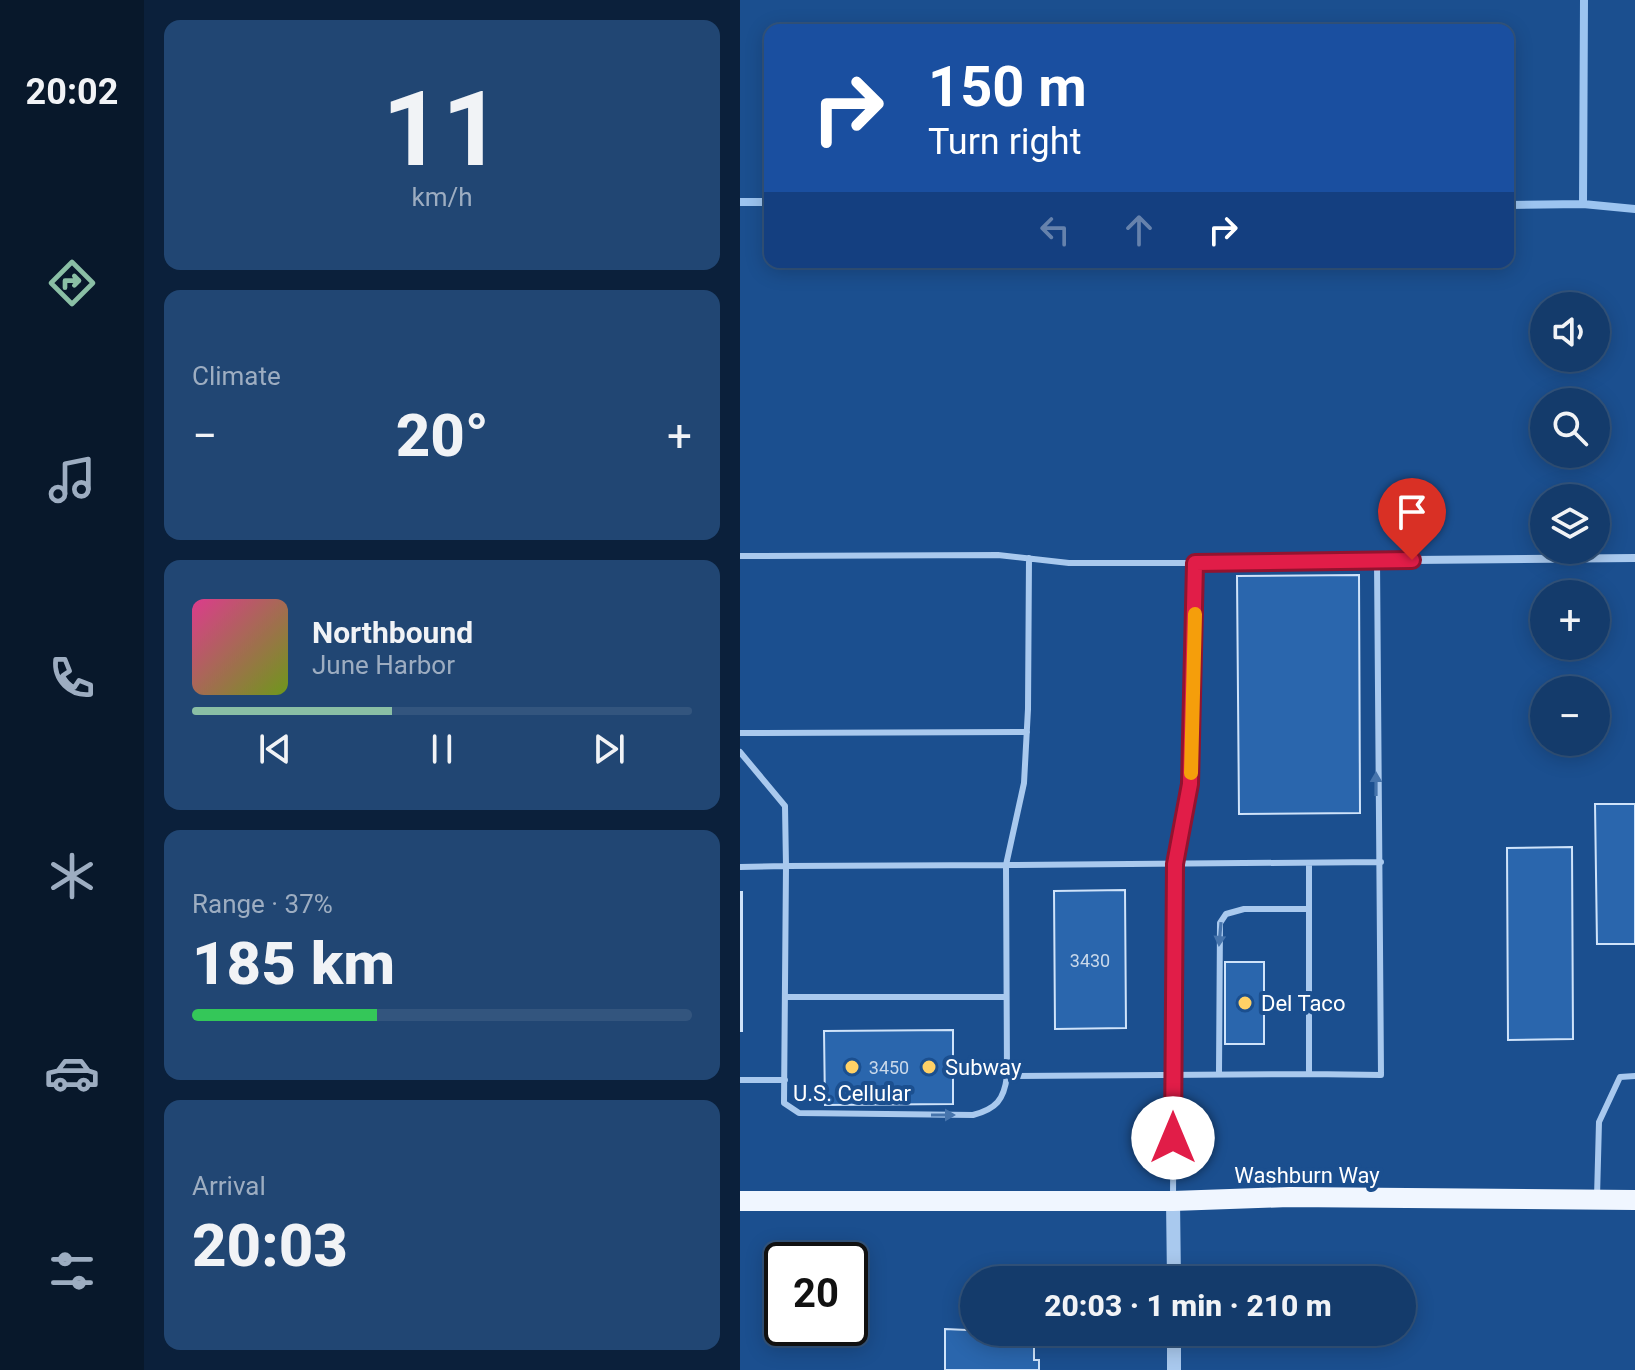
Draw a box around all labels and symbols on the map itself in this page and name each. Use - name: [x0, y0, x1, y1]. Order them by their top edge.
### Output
- pin: [1378, 478, 1446, 560]
- one-way arrow: [1370, 771, 1382, 796]
- one-way arrow: [1214, 922, 1227, 947]
- house number: 3430: [1070, 950, 1110, 971]
- place label: Del Taco: [1261, 991, 1345, 1016]
- marker: Del Taco: [1236, 994, 1254, 1012]
- place label: Subway: [945, 1055, 1022, 1080]
- house number: 3450: [869, 1057, 909, 1078]
- marker: U.S. Cellular: [843, 1058, 861, 1076]
- marker: Subway: [920, 1058, 938, 1076]
- place label: U.S. Cellular: [793, 1081, 912, 1106]
- position arrow: [1131, 1096, 1215, 1180]
- one-way arrow: [931, 1109, 956, 1121]
- street label: Washburn Way: [1234, 1163, 1380, 1188]
- speed limit sign: 20: [764, 1242, 868, 1346]

